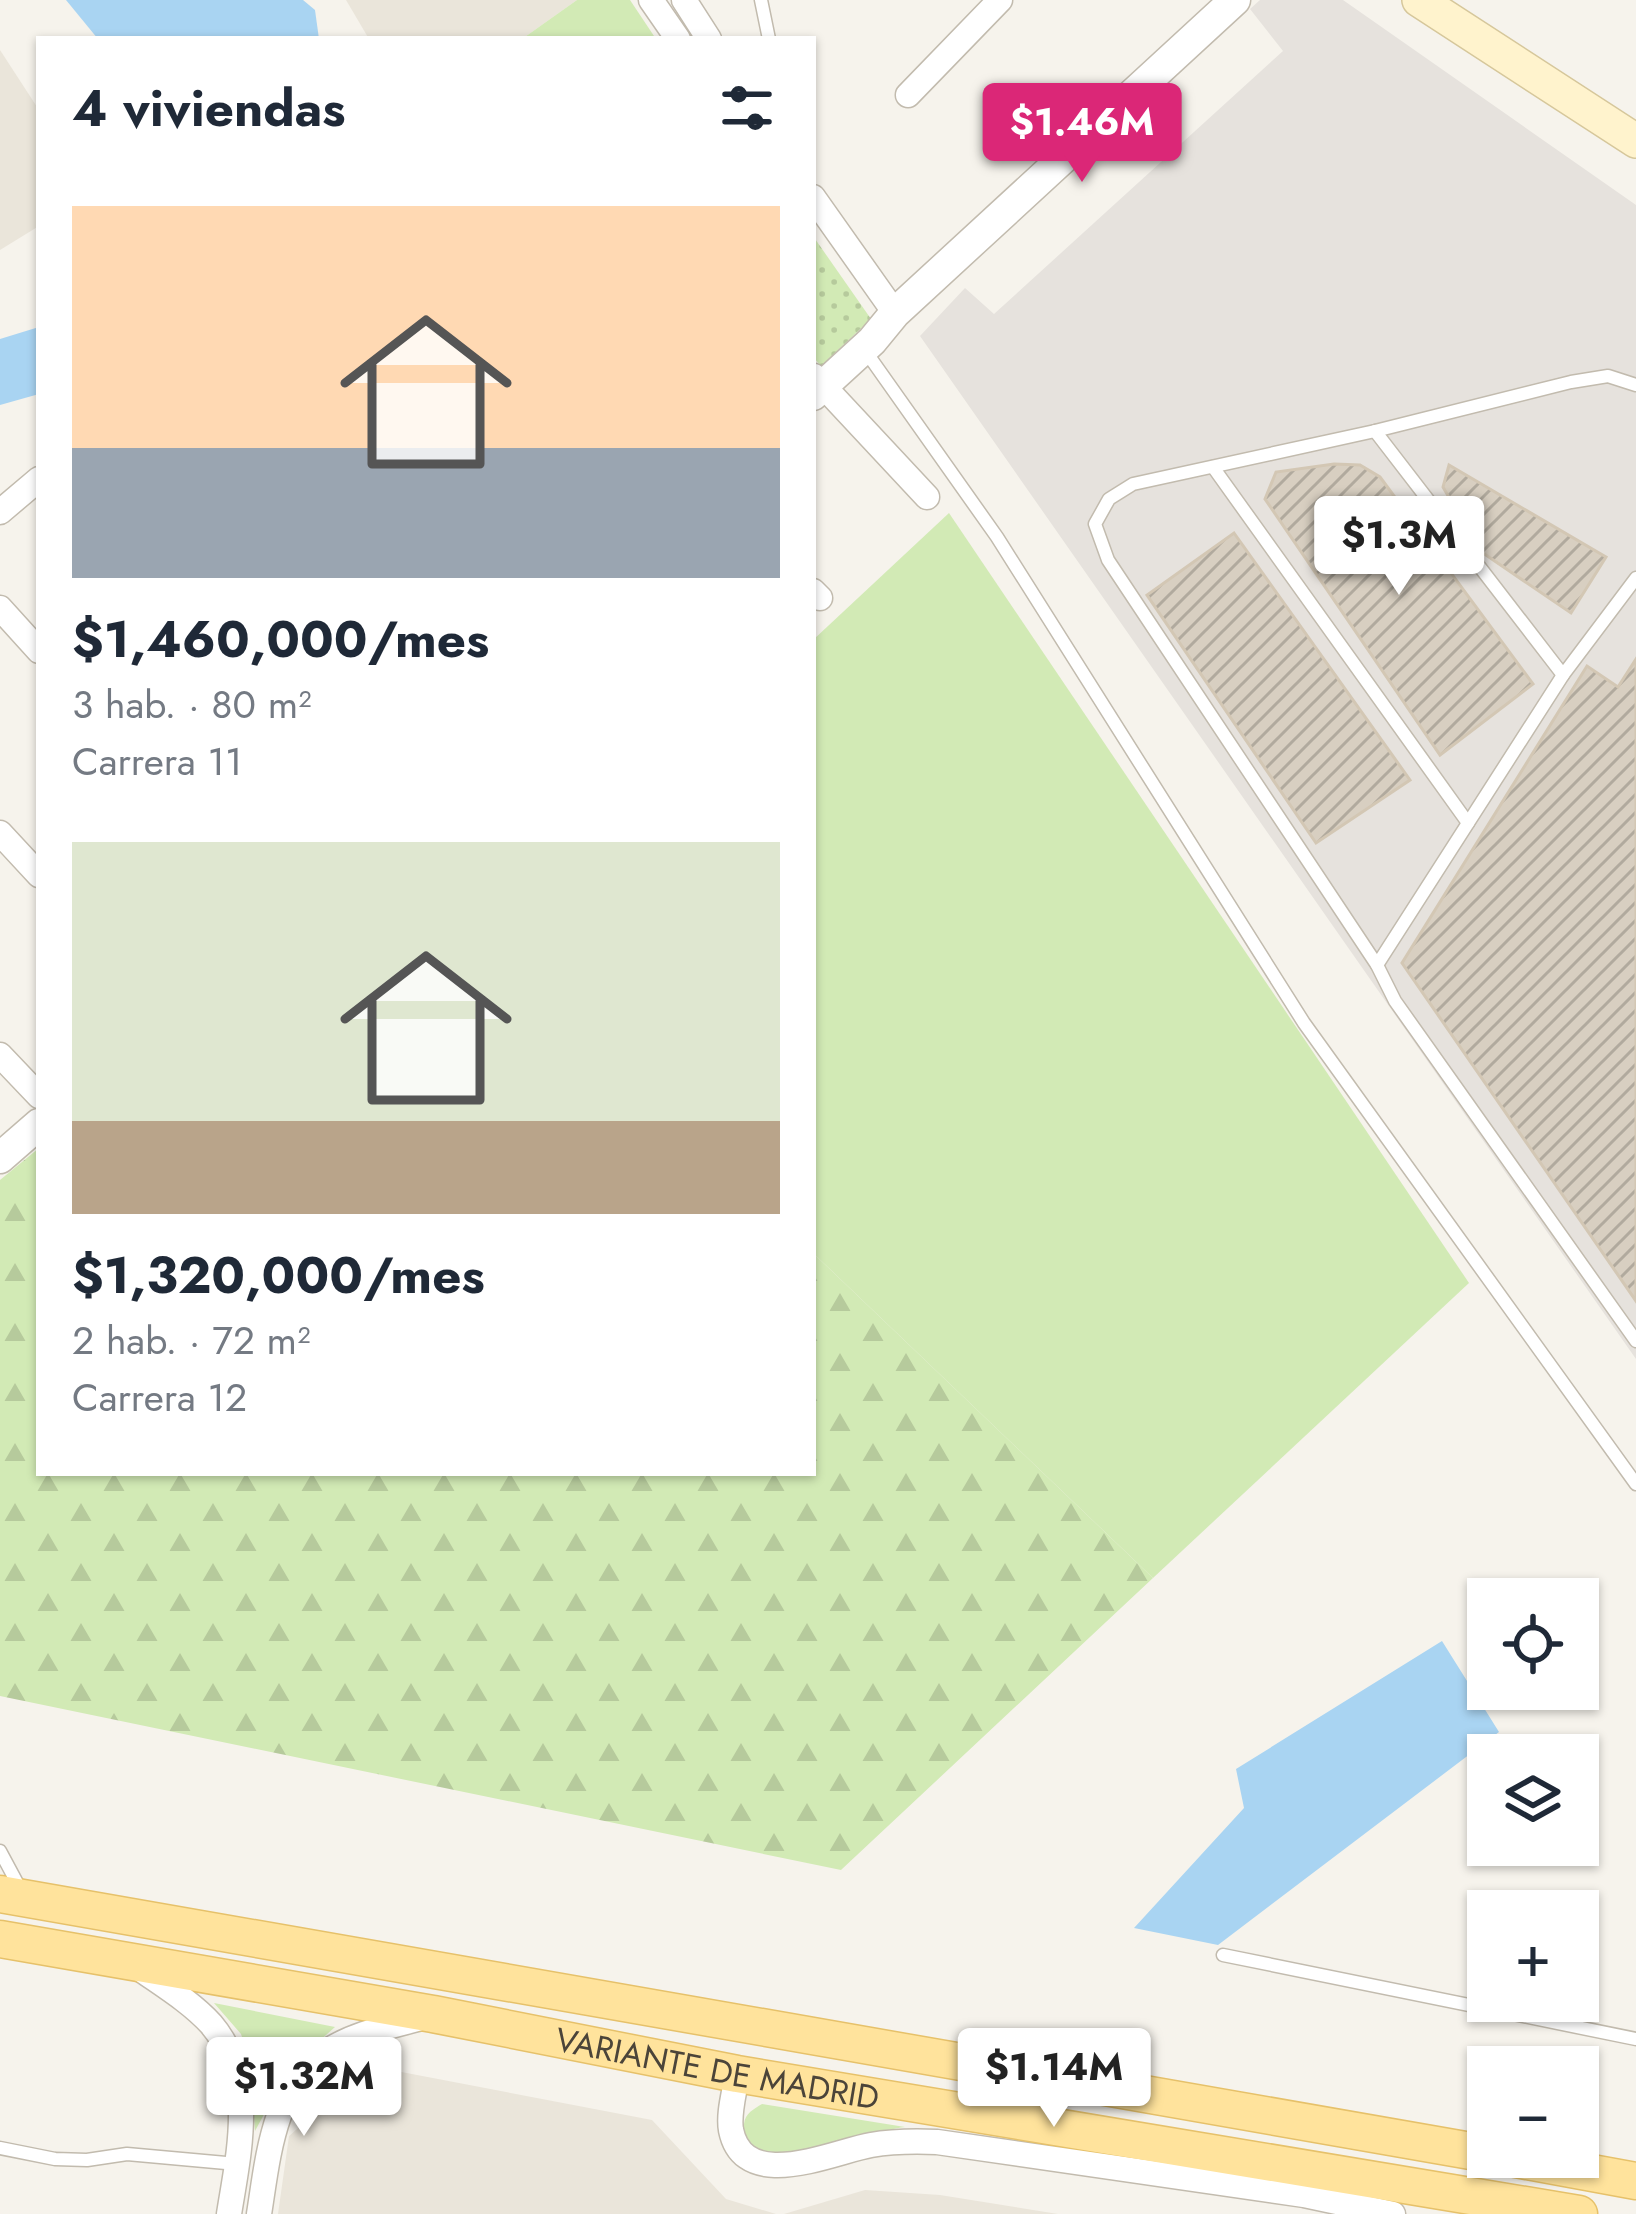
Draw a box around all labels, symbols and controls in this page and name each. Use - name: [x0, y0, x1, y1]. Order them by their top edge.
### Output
- text: 4 viviendas: [72, 71, 346, 145]
- icon: filters: [714, 75, 780, 141]
- pin: $1.46M: [984, 83, 1180, 185]
- text: $1.46M: [1010, 93, 1154, 150]
- icon: home: [318, 284, 534, 500]
- pin: $1.3M: [1315, 496, 1483, 598]
- text: $1.3M: [1341, 506, 1457, 563]
- text: $1,460,000/mes: [72, 602, 489, 676]
- text: 3 hab. · 80 m²: [72, 676, 312, 733]
- text: Carrera 11: [72, 733, 243, 790]
- icon: home: [318, 920, 534, 1136]
- text: $1,320,000/mes: [72, 1238, 485, 1312]
- text: 2 hab. · 72 m²: [72, 1312, 311, 1369]
- text: Carrera 12: [72, 1369, 247, 1426]
- map controls: [1467, 1578, 1599, 2178]
- button: locate: [1467, 1578, 1599, 1710]
- button: layers: [1467, 1734, 1599, 1866]
- button: +: [1467, 1890, 1599, 2022]
- street label: VARIANTE DE MADRID: [552, 2015, 883, 2121]
- pin: $1.14M: [956, 2028, 1152, 2130]
- pin: $1.32M: [206, 2037, 402, 2139]
- text: $1.14M: [985, 2038, 1123, 2095]
- button: −: [1467, 2046, 1599, 2178]
- text: $1.32M: [233, 2047, 375, 2104]

